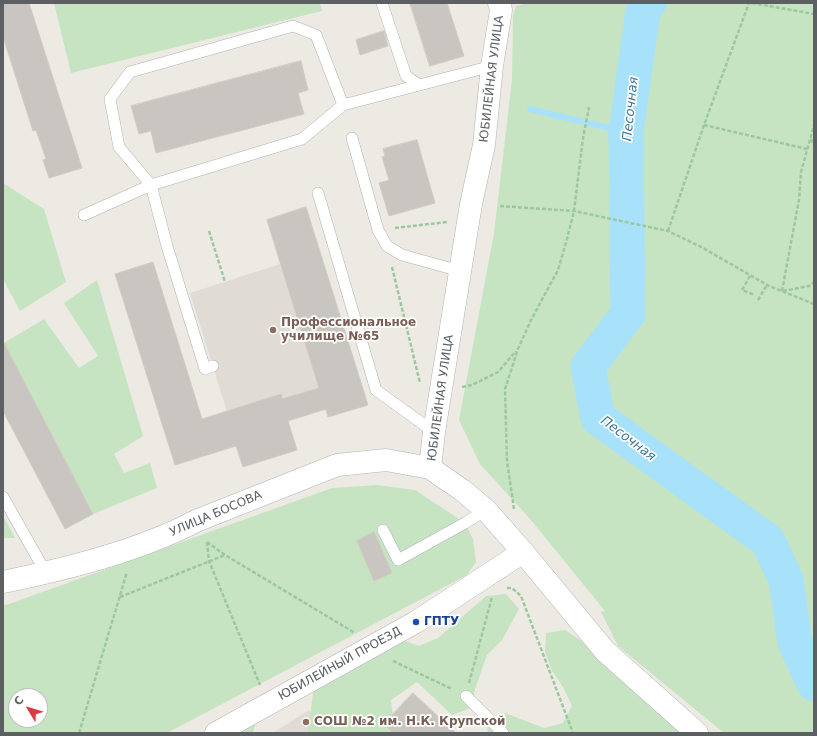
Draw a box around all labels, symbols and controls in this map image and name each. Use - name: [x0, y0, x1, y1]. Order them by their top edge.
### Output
- street label: ЮБИЛЕЙНАЯ УЛИЦА: [477, 15, 507, 143]
- water label: Песочная: [620, 76, 642, 142]
- place label: Профессиональное училище №65: [281, 316, 416, 344]
- marker: Профессиональное училище №65: [268, 325, 278, 335]
- street label: ЮБИЛЕЙНАЯ УЛИЦА: [425, 334, 457, 462]
- water label: Песочная: [597, 413, 659, 465]
- street label: УЛИЦА БОСОВА: [168, 488, 264, 540]
- place label: ГПТУ: [424, 615, 459, 629]
- marker: ГПТУ: [411, 617, 421, 627]
- street label: ЮБИЛЕЙНЫЙ ПРОЕЗД: [276, 624, 404, 704]
- north arrow: [8, 688, 48, 728]
- text: С: [11, 694, 27, 708]
- place label: СОШ №2 им. Н.К. Крупской: [314, 715, 505, 729]
- marker: СОШ №2 им. Н.К. Крупской: [301, 717, 311, 727]

